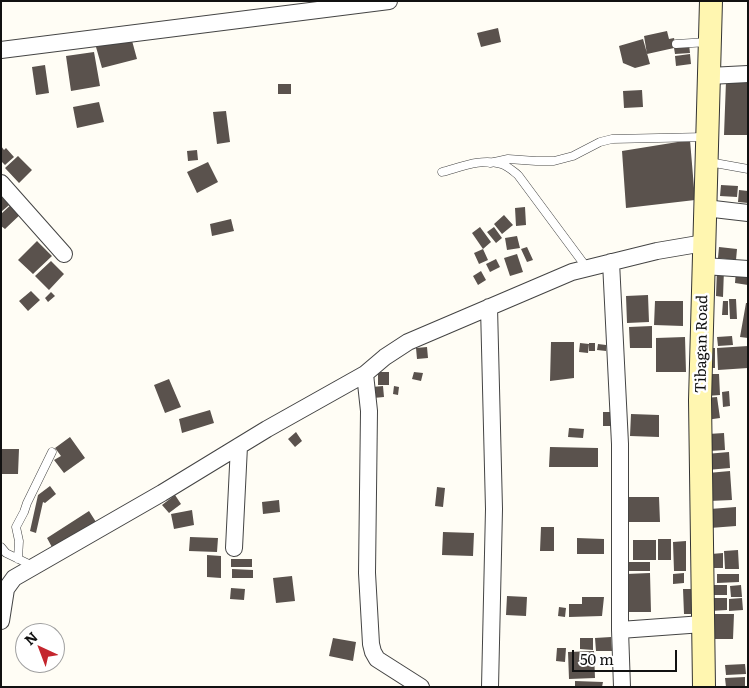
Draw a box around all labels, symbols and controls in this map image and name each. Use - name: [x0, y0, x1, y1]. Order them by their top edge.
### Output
- street label: Tibagan Road: [692, 295, 712, 393]
- north arrow: [15, 623, 65, 673]
- text: N: [19, 626, 42, 649]
- scale bar: [574, 640, 679, 672]
- text: 50 m: [580, 647, 614, 670]

